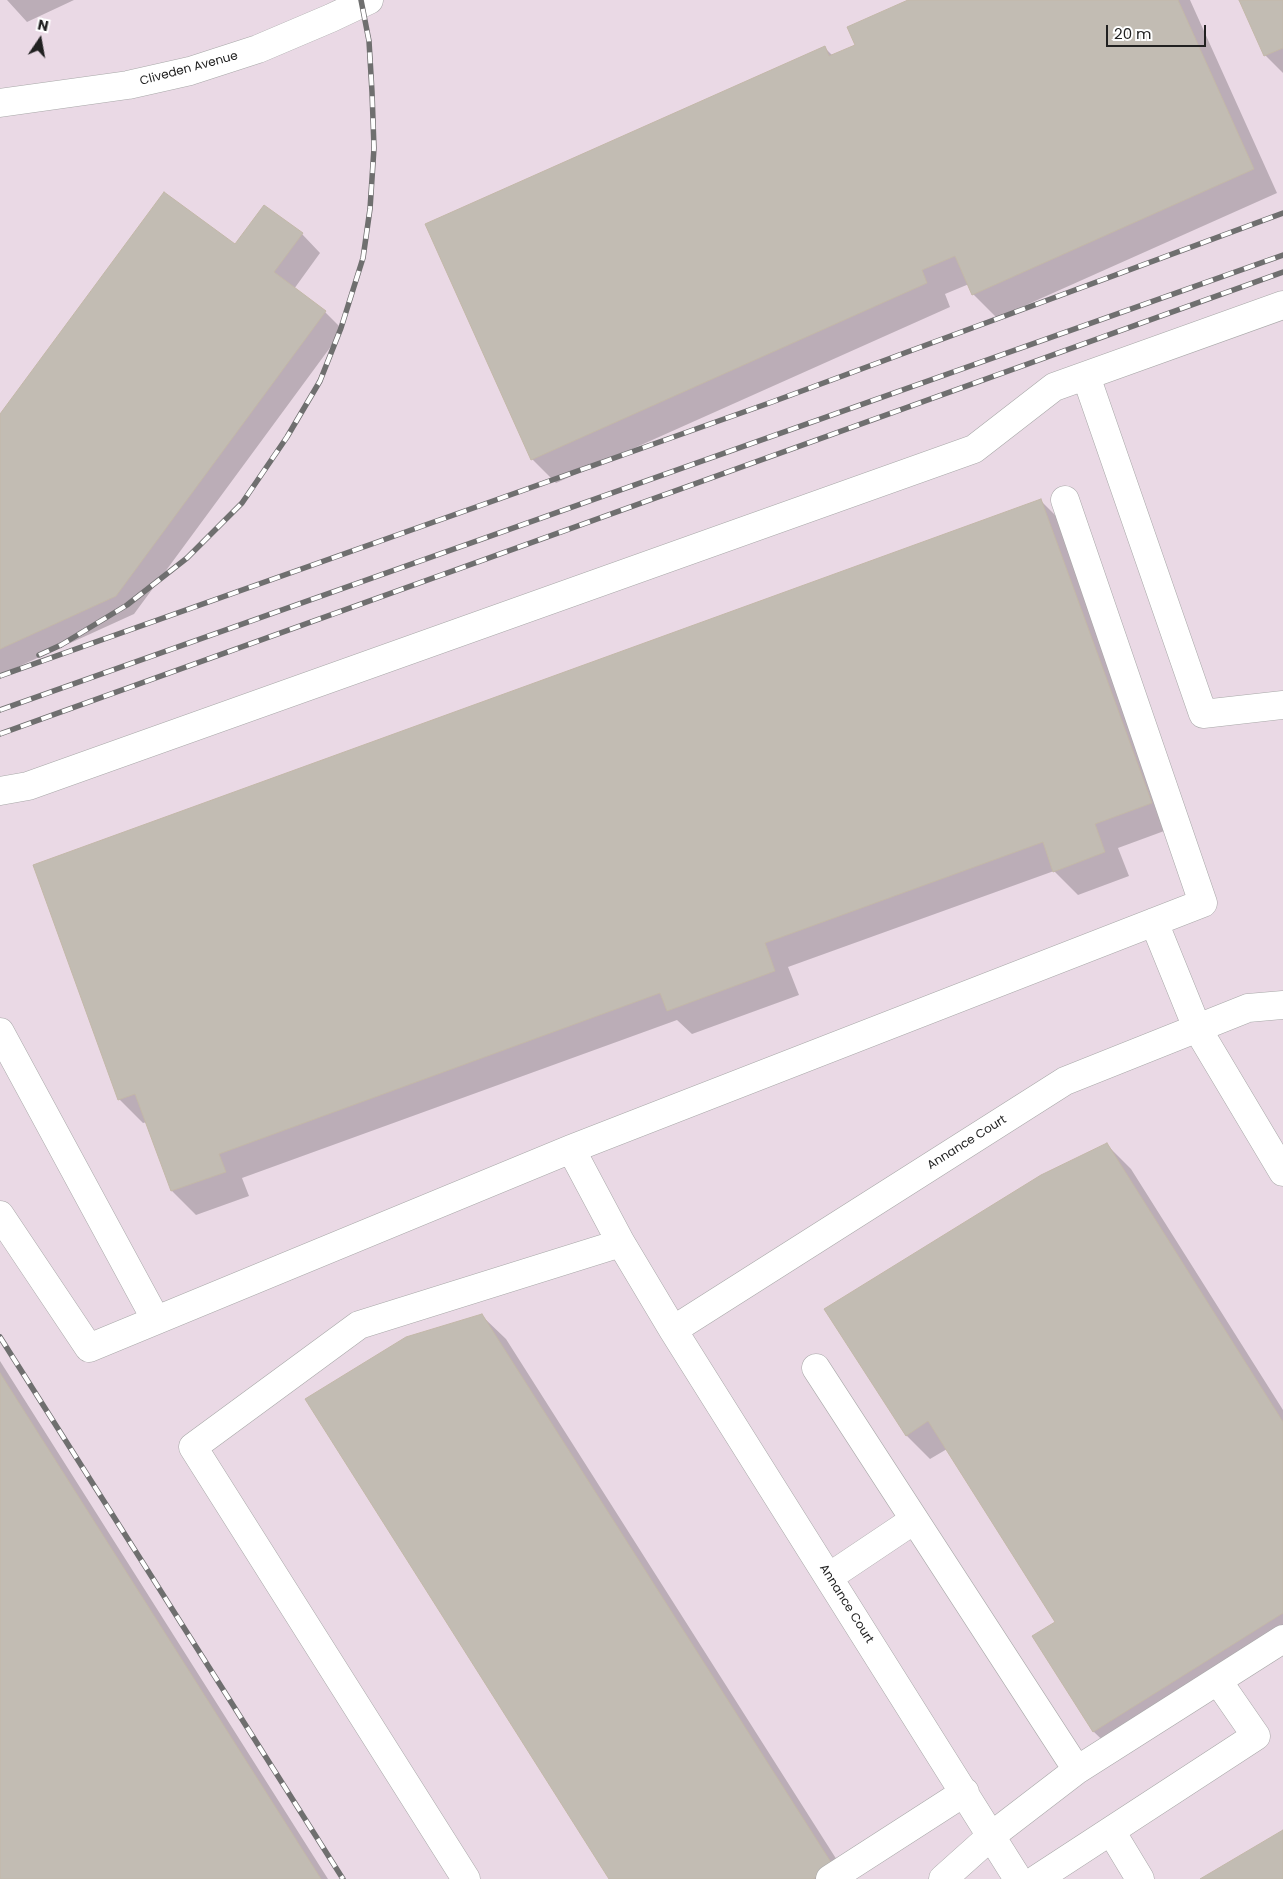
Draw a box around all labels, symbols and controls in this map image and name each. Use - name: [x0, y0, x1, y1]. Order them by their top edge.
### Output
- text: N: [36, 14, 50, 36]
- north arrow: [15, 15, 65, 65]
- scale bar: [1108, 15, 1208, 47]
- text: 20 m: [1114, 23, 1152, 44]
- street label: Cliveden Avenue: [138, 49, 240, 89]
- street label: Annance Court: [925, 1113, 1009, 1173]
- street label: Annance Court: [816, 1562, 876, 1646]

